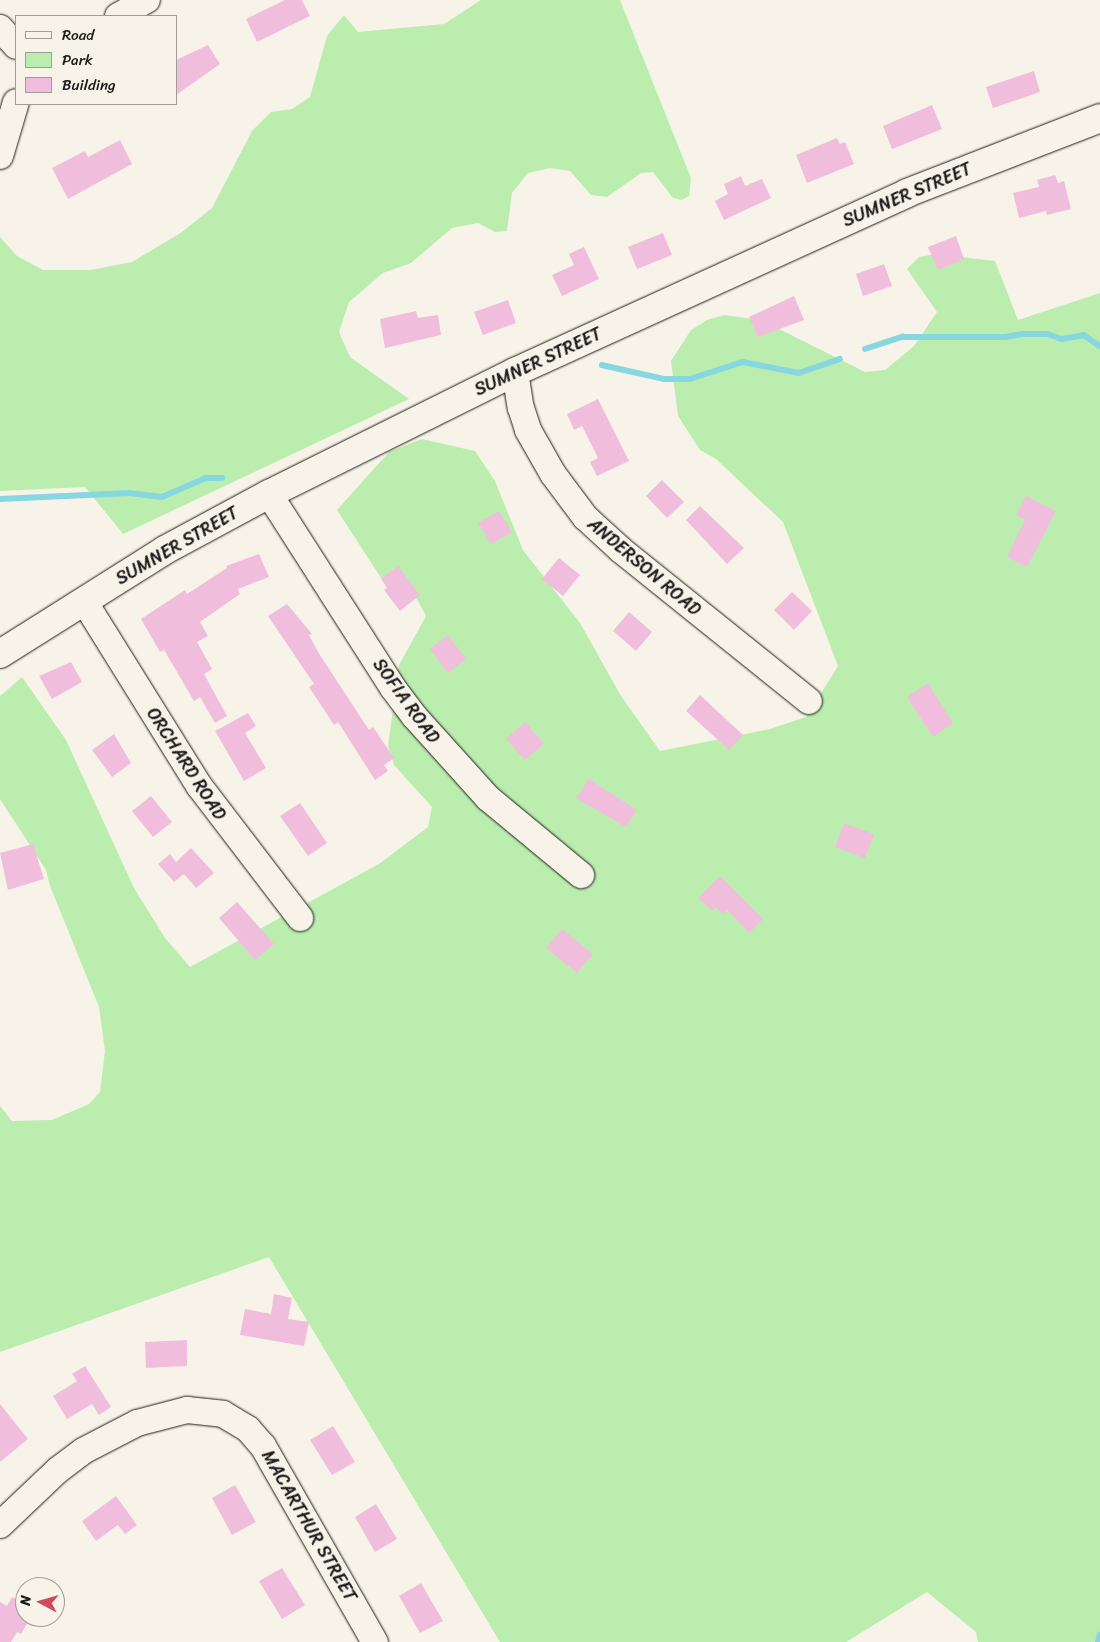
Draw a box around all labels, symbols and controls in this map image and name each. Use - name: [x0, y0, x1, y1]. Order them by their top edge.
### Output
- legend: [15, 15, 178, 105]
- text: Road: [62, 22, 94, 48]
- text: Park: [62, 47, 93, 73]
- text: Building: [62, 72, 116, 98]
- street label: SUMNER STREET: [839, 158, 975, 232]
- street label: SUMNER STREET: [471, 323, 605, 401]
- street label: SUMNER STREET: [112, 502, 242, 590]
- street label: ANDERSON ROAD: [583, 513, 705, 621]
- street label: SOFIA ROAD: [368, 654, 444, 748]
- street label: ORCHARD ROAD: [142, 704, 230, 824]
- street label: MACARTHUR STREET: [257, 1446, 361, 1606]
- north arrow: [15, 1577, 65, 1627]
- text: N: [13, 1594, 39, 1607]

